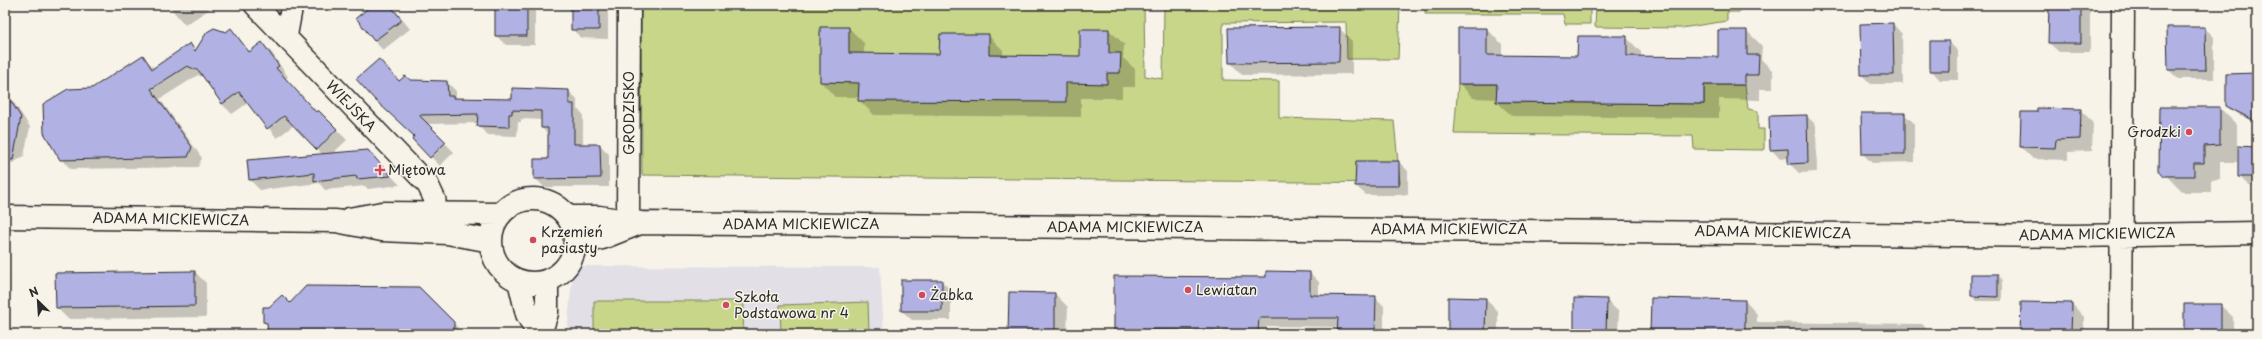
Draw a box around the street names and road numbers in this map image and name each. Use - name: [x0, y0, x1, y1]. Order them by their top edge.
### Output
- street label: GRODZISKO: [618, 71, 639, 155]
- street label: WIEJSKA: [321, 75, 382, 137]
- street label: ADAMA MICKIEWICZA: [92, 207, 250, 230]
- street label: ADAMA MICKIEWICZA: [723, 213, 879, 234]
- street label: ADAMA MICKIEWICZA: [1047, 216, 1203, 237]
- street label: ADAMA MICKIEWICZA: [1371, 218, 1527, 239]
- street label: ADAMA MICKIEWICZA: [1694, 220, 1852, 243]
- street label: ADAMA MICKIEWICZA: [2018, 222, 2176, 245]

